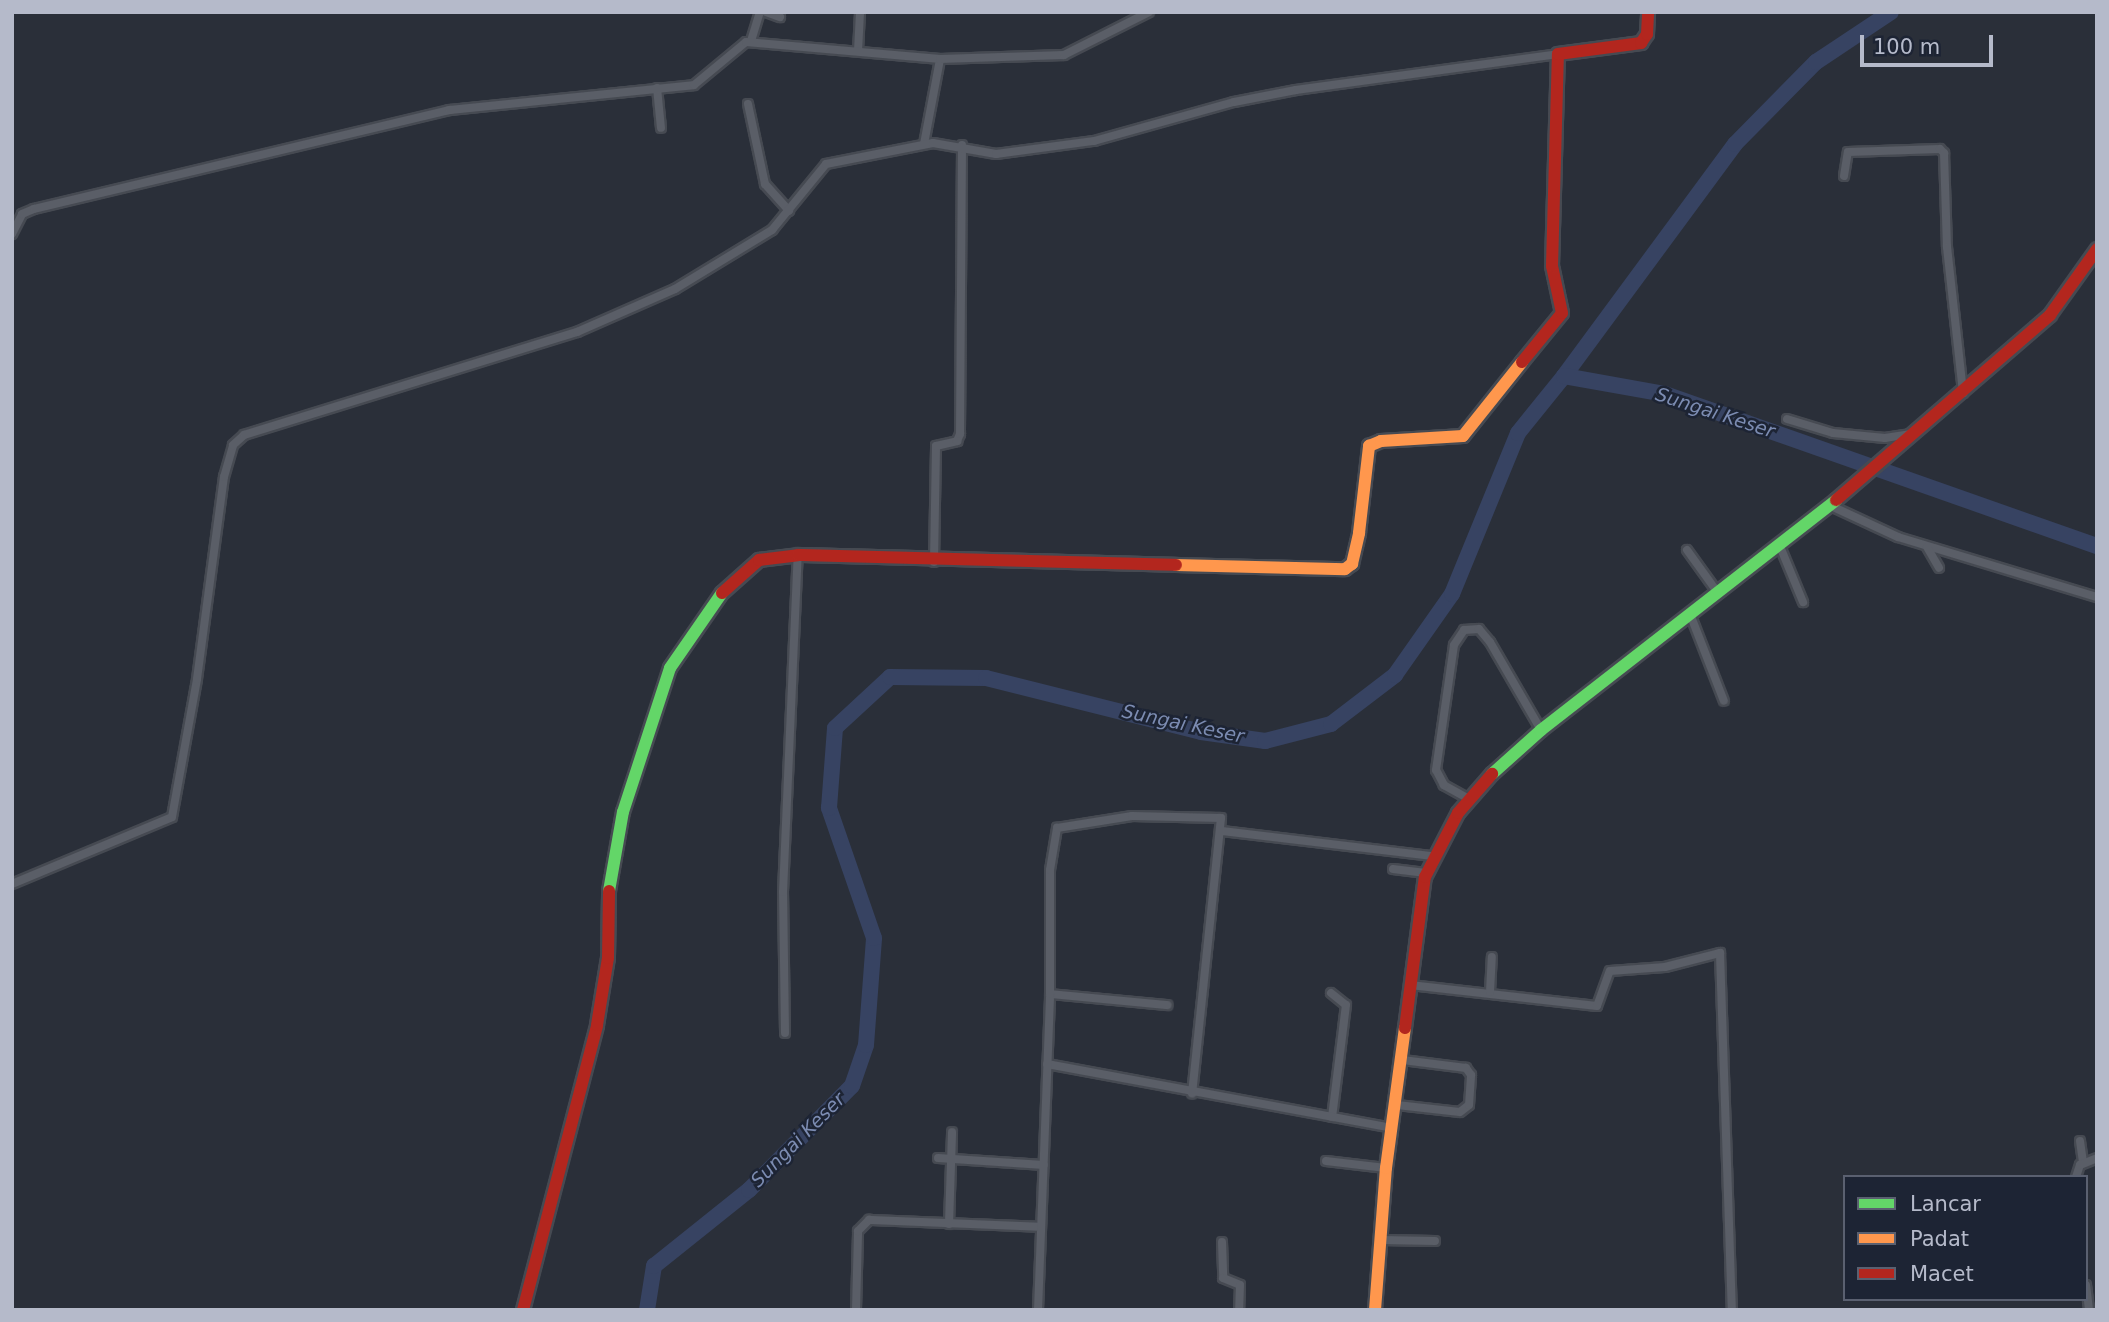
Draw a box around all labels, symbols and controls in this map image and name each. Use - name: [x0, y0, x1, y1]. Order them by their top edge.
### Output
- scale bar: [1864, 21, 1997, 65]
- text: 100 m: [1873, 35, 1940, 59]
- water label: Sungai Keser: [1652, 383, 1778, 443]
- water label: Sungai Keser: [1120, 700, 1246, 748]
- water label: Sungai Keser: [746, 1088, 850, 1192]
- legend: [1843, 1175, 2088, 1301]
- text: Lancar: [1910, 1192, 1981, 1216]
- text: Padat: [1910, 1227, 1969, 1251]
- text: Macet: [1910, 1262, 1974, 1286]

